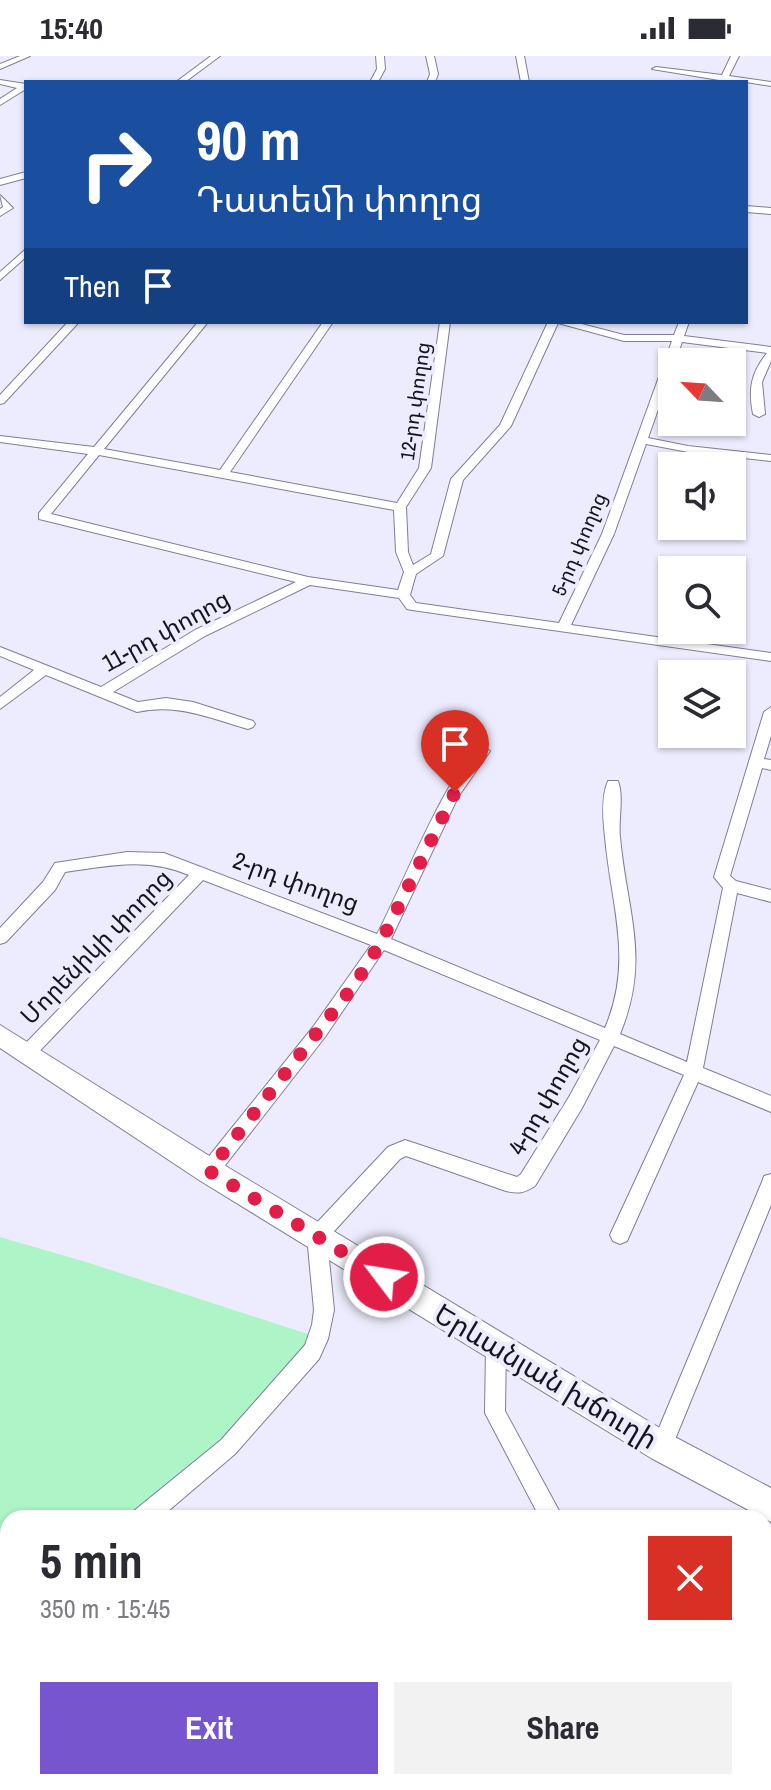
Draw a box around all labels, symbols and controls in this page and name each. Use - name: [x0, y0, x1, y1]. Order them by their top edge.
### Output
- text: 15:40: [40, 8, 103, 48]
- text: 90 m: [196, 102, 301, 177]
- icon: right: [64, 112, 168, 216]
- text: Դատեմի փողոց: [196, 175, 482, 223]
- icon: arrive: [136, 264, 180, 308]
- text: Then: [64, 266, 120, 306]
- street label: 12-րդ փողոց: [393, 340, 436, 462]
- north arrow: [658, 348, 746, 436]
- map controls: [658, 348, 746, 748]
- button: sound: [658, 452, 746, 540]
- street label: 5-րդ փողոց: [545, 488, 612, 600]
- button: search: [658, 556, 746, 644]
- street label: 11-րդ փողոց: [96, 582, 235, 678]
- button: layers: [658, 660, 746, 748]
- pin: [421, 710, 489, 792]
- icon: arrive: [433, 722, 477, 766]
- street label: 2-րդ փողոց: [229, 843, 364, 919]
- street label: Մորենիկի փողոց: [13, 862, 178, 1031]
- street label: 4-րդ փողոց: [500, 1030, 594, 1161]
- position arrow: [342, 1235, 426, 1319]
- street label: Երևանյան խճուղի: [427, 1294, 665, 1458]
- text: 5 min: [40, 1528, 143, 1593]
- button: close: [648, 1536, 732, 1620]
- text: 350 m · 15:45: [40, 1591, 170, 1626]
- button: Exit: [40, 1682, 378, 1774]
- button: Share: [394, 1682, 732, 1774]

